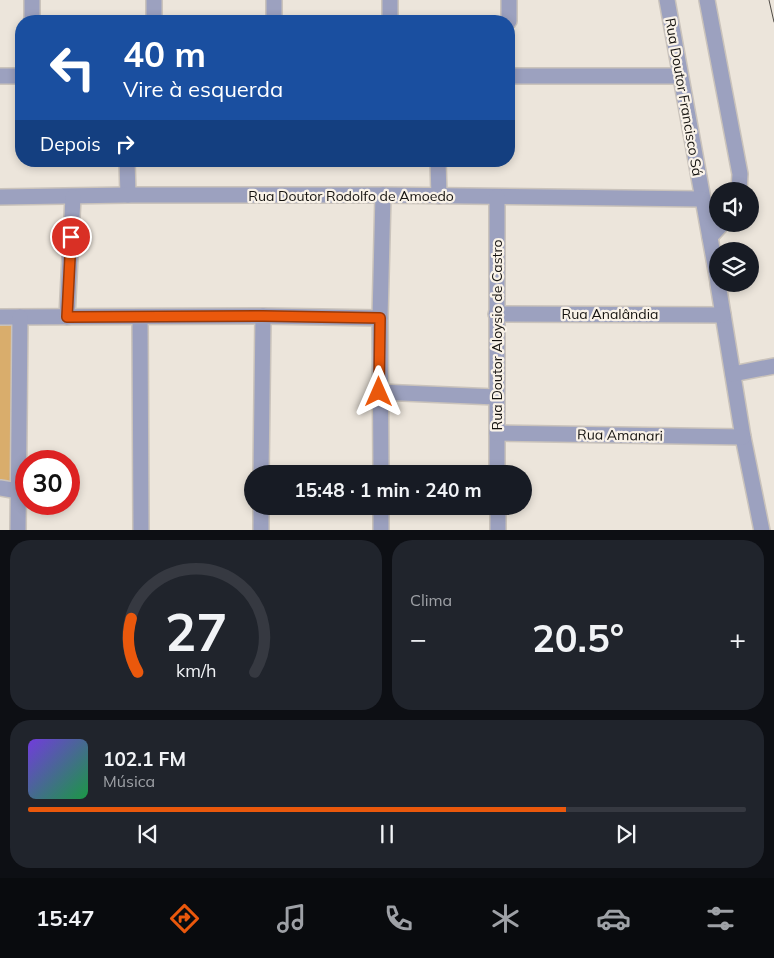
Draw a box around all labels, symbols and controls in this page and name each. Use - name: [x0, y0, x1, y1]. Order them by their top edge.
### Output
- street label: Rua Doutor Francisco Sá: [661, 17, 707, 177]
- text: 40 m: [123, 32, 206, 76]
- icon: left: [40, 35, 105, 100]
- text: Vire à esquerda: [123, 75, 283, 103]
- icon: right: [111, 130, 139, 158]
- text: Depois: [40, 132, 101, 156]
- map controls: [709, 182, 759, 292]
- button: sound: [709, 182, 759, 232]
- street label: Rua Doutor Rodolfo de Amoedo: [248, 187, 454, 205]
- pin: [50, 216, 92, 258]
- icon: arrive: [57, 223, 85, 251]
- street label: Rua Doutor Aloysio de Castro: [488, 240, 506, 430]
- button: layers: [709, 242, 759, 292]
- street label: Rua Analândia: [562, 305, 658, 323]
- position arrow: [352, 365, 404, 417]
- street label: Rua Amanari: [577, 425, 663, 445]
- speed limit sign: 30: [15, 450, 80, 515]
- text: 15:48 · 1 min · 240 m: [294, 478, 482, 502]
- text: Clima: [410, 590, 452, 610]
- text: 27: [165, 599, 227, 664]
- text: 20.5°: [532, 614, 624, 662]
- text: −: [410, 621, 427, 656]
- text: +: [729, 621, 746, 656]
- text: km/h: [176, 659, 216, 681]
- text: 102.1 FM: [103, 747, 186, 771]
- text: Música: [103, 771, 155, 791]
- icon: previous: [134, 820, 162, 848]
- icon: pause: [373, 820, 401, 848]
- icon: next: [612, 820, 640, 848]
- icon: directions: [167, 901, 202, 936]
- icon: music: [274, 901, 309, 936]
- icon: phone: [381, 901, 416, 936]
- icon: climate: [488, 901, 523, 936]
- icon: car: [596, 901, 631, 936]
- icon: filters: [703, 901, 738, 936]
- text: 15:47: [36, 904, 94, 932]

